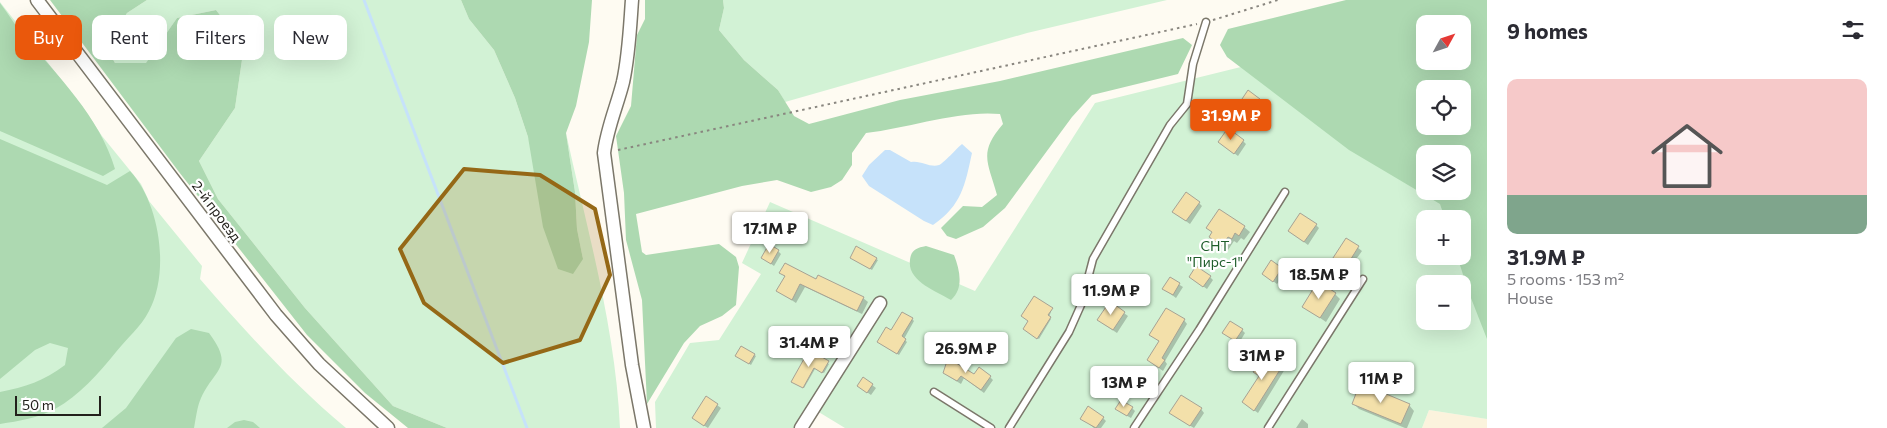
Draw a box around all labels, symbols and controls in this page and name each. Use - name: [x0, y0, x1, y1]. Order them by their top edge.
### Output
- chip: Buy: [15, 15, 82, 60]
- chip: Rent: [92, 15, 167, 60]
- chip: Filters: [177, 15, 264, 60]
- chip: New: [274, 15, 347, 60]
- north arrow: [1416, 15, 1471, 70]
- map controls: [1416, 15, 1471, 330]
- icon: filters: [1839, 16, 1867, 44]
- text: 9 homes: [1507, 18, 1588, 43]
- button: locate: [1416, 80, 1471, 135]
- pin: 31.9M ₽: [1185, 98, 1277, 141]
- text: 31.9M ₽: [1201, 105, 1261, 124]
- icon: home: [1642, 111, 1732, 201]
- button: layers: [1416, 145, 1471, 200]
- street label: 2-й проезд: [189, 177, 245, 245]
- button: +: [1416, 210, 1471, 265]
- pin: 17.1M ₽: [724, 212, 816, 254]
- text: 17.1M ₽: [743, 218, 797, 237]
- park label: СНТ "Пирс-1": [1187, 237, 1243, 270]
- text: 31.9M ₽: [1507, 244, 1585, 269]
- pin: 18.5M ₽: [1273, 258, 1365, 300]
- text: 18.5M ₽: [1289, 264, 1349, 283]
- text: 5 rooms · 153 m²: [1507, 269, 1624, 288]
- pin: 11.9M ₽: [1065, 274, 1157, 316]
- button: −: [1416, 275, 1471, 330]
- text: 11.9M ₽: [1082, 280, 1140, 299]
- text: House: [1507, 288, 1553, 307]
- pin: 31.4M ₽: [763, 326, 855, 368]
- text: 31.4M ₽: [779, 332, 839, 351]
- pin: 26.9M ₽: [920, 332, 1012, 374]
- text: 26.9M ₽: [935, 338, 997, 357]
- pin: 31M ₽: [1227, 338, 1297, 381]
- text: 31M ₽: [1239, 345, 1285, 364]
- pin: 11M ₽: [1346, 362, 1416, 404]
- pin: 13M ₽: [1089, 366, 1159, 408]
- text: 11M ₽: [1359, 368, 1403, 387]
- text: 13M ₽: [1101, 372, 1147, 391]
- scale bar: [15, 393, 101, 416]
- text: 50 m: [22, 396, 54, 413]

